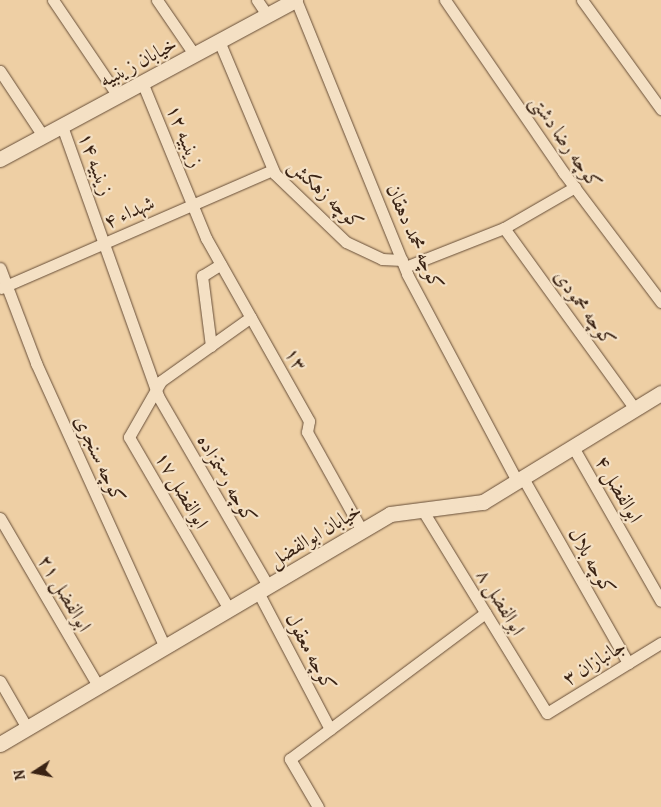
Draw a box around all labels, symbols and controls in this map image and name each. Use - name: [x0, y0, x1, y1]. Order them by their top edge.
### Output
- street label: خیابان زینبیه: [95, 32, 181, 92]
- street label: کوچه رضا دشتی: [525, 90, 607, 194]
- street label: زینبیه ۱۲: [162, 101, 208, 171]
- street label: زینبیه ۱۴: [74, 129, 118, 199]
- street label: کوچه زهکش: [283, 153, 369, 235]
- street label: کوچه محمد دهقان: [381, 180, 449, 294]
- street label: شهداء ۴: [100, 190, 158, 234]
- street label: کوچه محمودی: [549, 265, 621, 351]
- street label: ۱۳: [280, 343, 312, 375]
- street label: کوچه سنجری: [69, 411, 131, 507]
- street label: کوچه رستمزاده: [192, 430, 262, 528]
- street label: ابوالفضل ۱۷: [150, 447, 214, 533]
- street label: ابوالفضل ۴: [590, 451, 648, 527]
- street label: خیابان ابوالفضل: [264, 498, 366, 572]
- street label: کوچه بلال: [563, 523, 621, 599]
- street label: ابوالفضل ۲۱: [33, 550, 97, 636]
- street label: ابوالفضل ۸: [472, 564, 530, 640]
- street label: کوچه معقول: [280, 609, 342, 695]
- street label: جانبازان ۳: [558, 633, 630, 691]
- north arrow: [10, 747, 60, 797]
- text: N: [9, 768, 30, 782]

